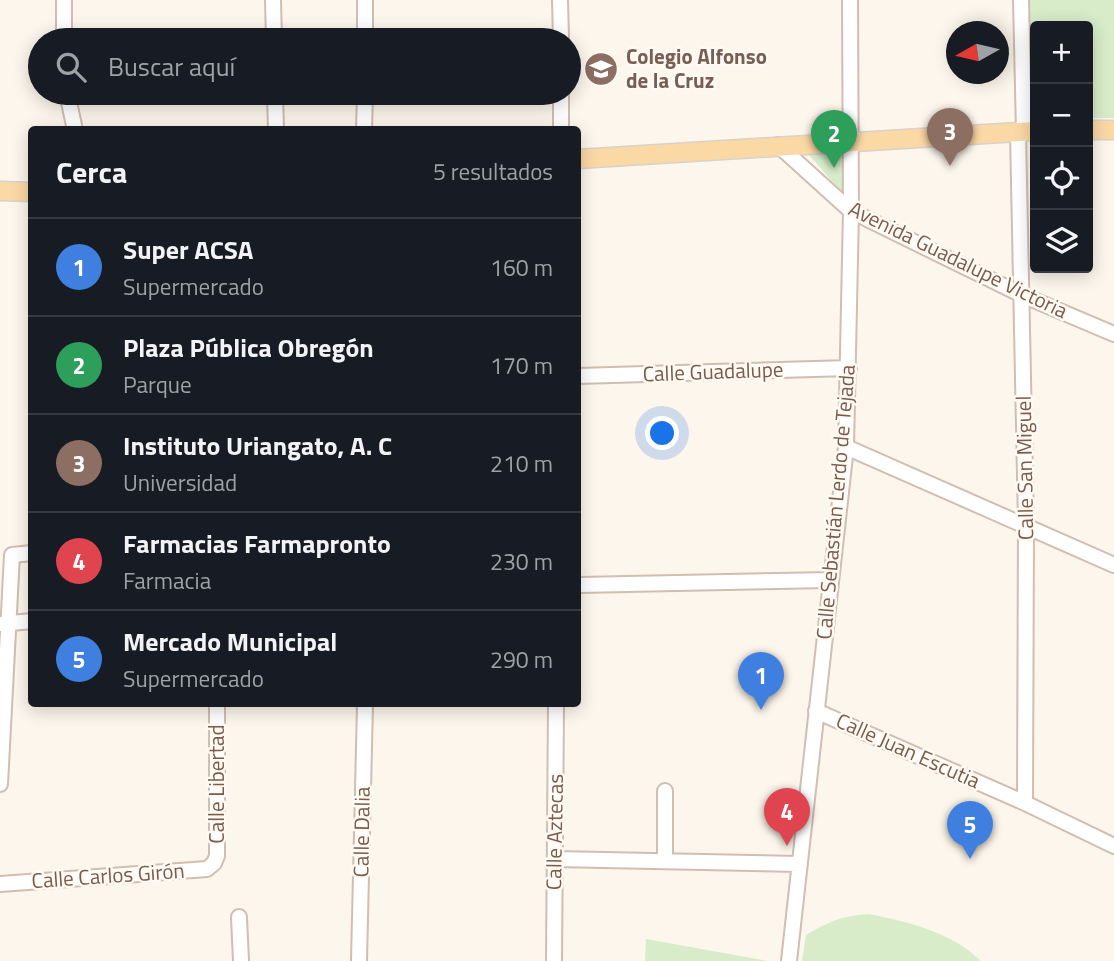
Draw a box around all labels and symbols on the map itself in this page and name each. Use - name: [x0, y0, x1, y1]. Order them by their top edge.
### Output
- north arrow: [946, 21, 1009, 84]
- place label: Colegio Alfonso de la Cruz: [626, 40, 767, 96]
- school or university icon: Colegio Alfonso de la Cruz: [582, 50, 620, 88]
- pin: 3: [927, 108, 973, 166]
- pin: 2: [811, 110, 857, 168]
- street label: Avenida Guadalupe Victoria: [844, 192, 1074, 326]
- street label: Calle Guadalupe: [642, 353, 784, 389]
- street label: Calle Sebastián Lerdo de Tejada: [807, 363, 863, 641]
- street label: Calle San Miguel: [1007, 396, 1041, 540]
- your location: [645, 416, 679, 450]
- pin: 1: [738, 652, 784, 710]
- street label: Calle Juan Escutia: [831, 704, 986, 796]
- street label: Calle Libertad: [200, 724, 232, 844]
- street label: Calle Aztecas: [537, 774, 571, 890]
- street label: Calle Dalia: [344, 786, 378, 878]
- pin: 4: [764, 788, 810, 846]
- pin: 5: [947, 801, 993, 859]
- street label: Calle Carlos Girón: [30, 854, 186, 896]

